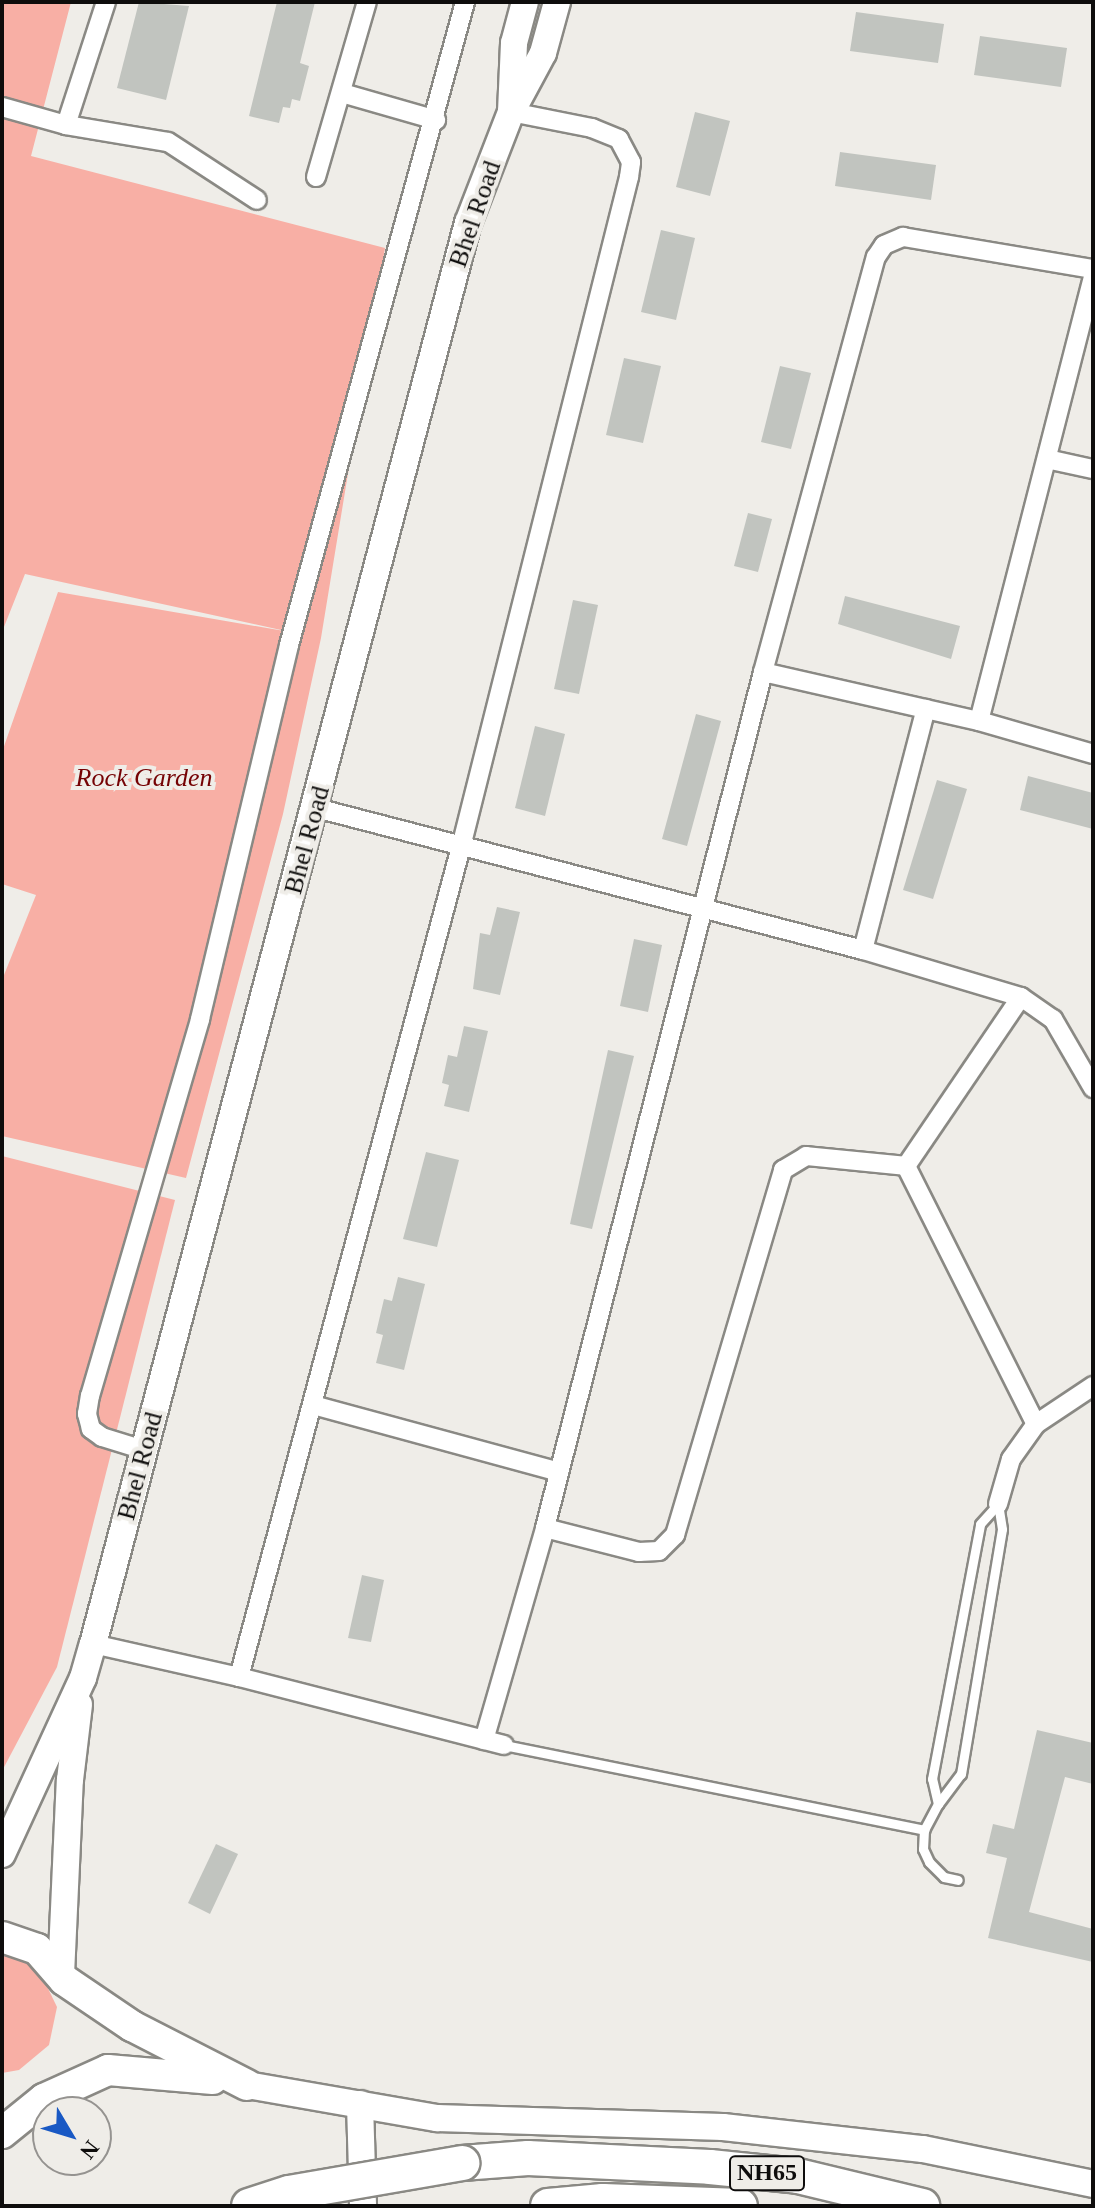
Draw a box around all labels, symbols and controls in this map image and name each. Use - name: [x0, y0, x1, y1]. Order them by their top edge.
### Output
- street label: Bhel Road: [442, 157, 508, 271]
- park label: Rock Garden: [76, 762, 212, 794]
- street label: Bhel Road: [278, 783, 336, 897]
- street label: Bhel Road: [111, 1409, 169, 1523]
- north arrow: [32, 2096, 112, 2176]
- text: N: [75, 2136, 104, 2164]
- road number: NH65: [729, 2153, 805, 2193]

